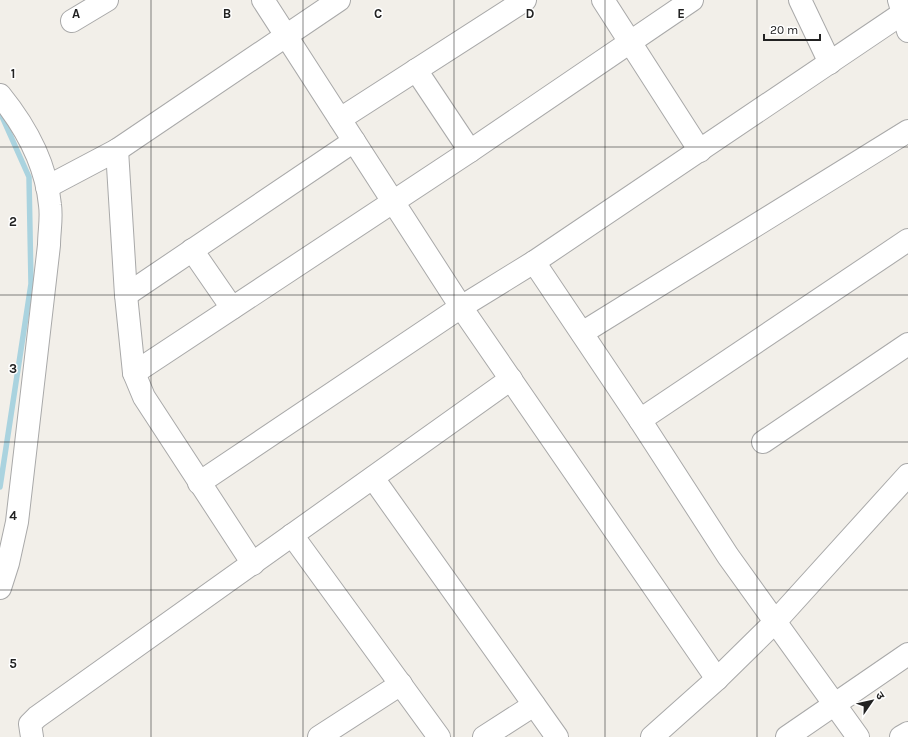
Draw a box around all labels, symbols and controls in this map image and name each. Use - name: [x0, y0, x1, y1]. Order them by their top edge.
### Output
- text: A: [72, 6, 80, 21]
- text: B: [223, 6, 231, 21]
- text: C: [374, 6, 382, 21]
- text: D: [526, 6, 535, 21]
- text: E: [677, 6, 685, 21]
- scale bar: [764, 16, 820, 42]
- text: 20 m: [770, 23, 798, 37]
- text: 1: [11, 66, 15, 81]
- text: 2: [9, 214, 17, 229]
- text: 3: [9, 361, 17, 376]
- text: 4: [9, 508, 17, 523]
- text: 5: [9, 656, 17, 671]
- north arrow: [852, 681, 892, 721]
- text: उ: [873, 689, 887, 702]

